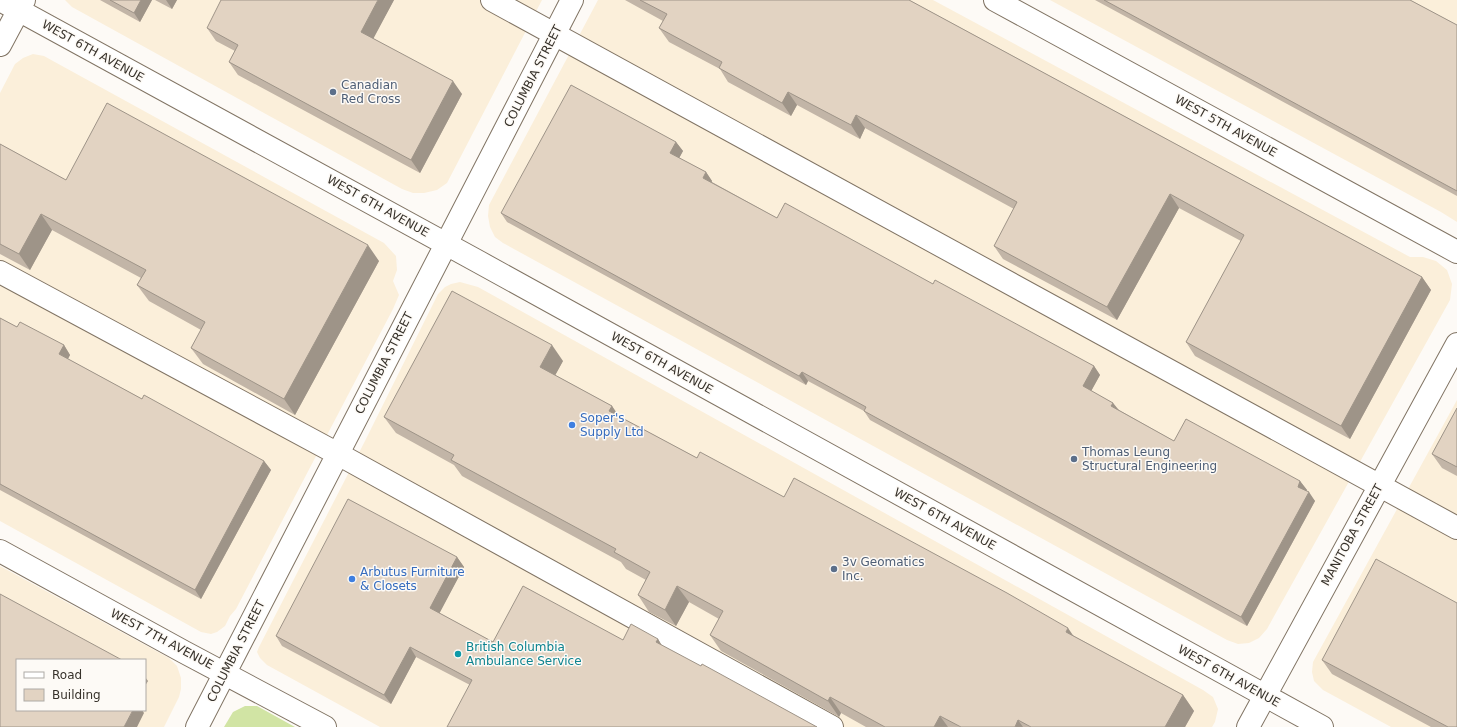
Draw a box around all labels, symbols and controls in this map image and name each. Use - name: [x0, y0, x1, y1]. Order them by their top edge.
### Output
- street label: WEST 6TH AVENUE: [39, 17, 147, 85]
- street label: COLUMBIA STREET: [501, 22, 565, 129]
- place label: Canadian Red Cross: [341, 78, 401, 106]
- marker: Canadian Red Cross: [328, 87, 338, 97]
- street label: WEST 5TH AVENUE: [1172, 92, 1280, 160]
- street label: WEST 6TH AVENUE: [324, 172, 432, 240]
- street label: COLUMBIA STREET: [352, 309, 416, 416]
- street label: WEST 6TH AVENUE: [608, 329, 716, 397]
- place label: Soper's Supply Ltd: [580, 411, 644, 439]
- marker: Soper's Supply Ltd: [567, 420, 577, 430]
- place label: Thomas Leung Structural Engineering: [1081, 445, 1217, 473]
- marker: Thomas Leung Structural Engineering: [1069, 454, 1079, 464]
- street label: MANITOBA STREET: [1318, 481, 1386, 588]
- street label: WEST 6TH AVENUE: [891, 485, 999, 553]
- place label: 3v Geomatics Inc.: [842, 555, 925, 583]
- marker: 3v Geomatics Inc.: [829, 564, 839, 574]
- place label: Arbutus Furniture & Closets: [360, 565, 465, 593]
- marker: Arbutus Furniture & Closets: [347, 574, 357, 584]
- street label: COLUMBIA STREET: [204, 597, 268, 704]
- street label: WEST 7TH AVENUE: [108, 606, 216, 672]
- place label: British Columbia Ambulance Service: [466, 640, 582, 668]
- street label: WEST 6TH AVENUE: [1175, 642, 1283, 710]
- marker: British Columbia Ambulance Service: [453, 649, 463, 659]
- legend: [16, 659, 146, 711]
- text: Road: [52, 668, 82, 682]
- text: Building: [52, 688, 101, 702]

